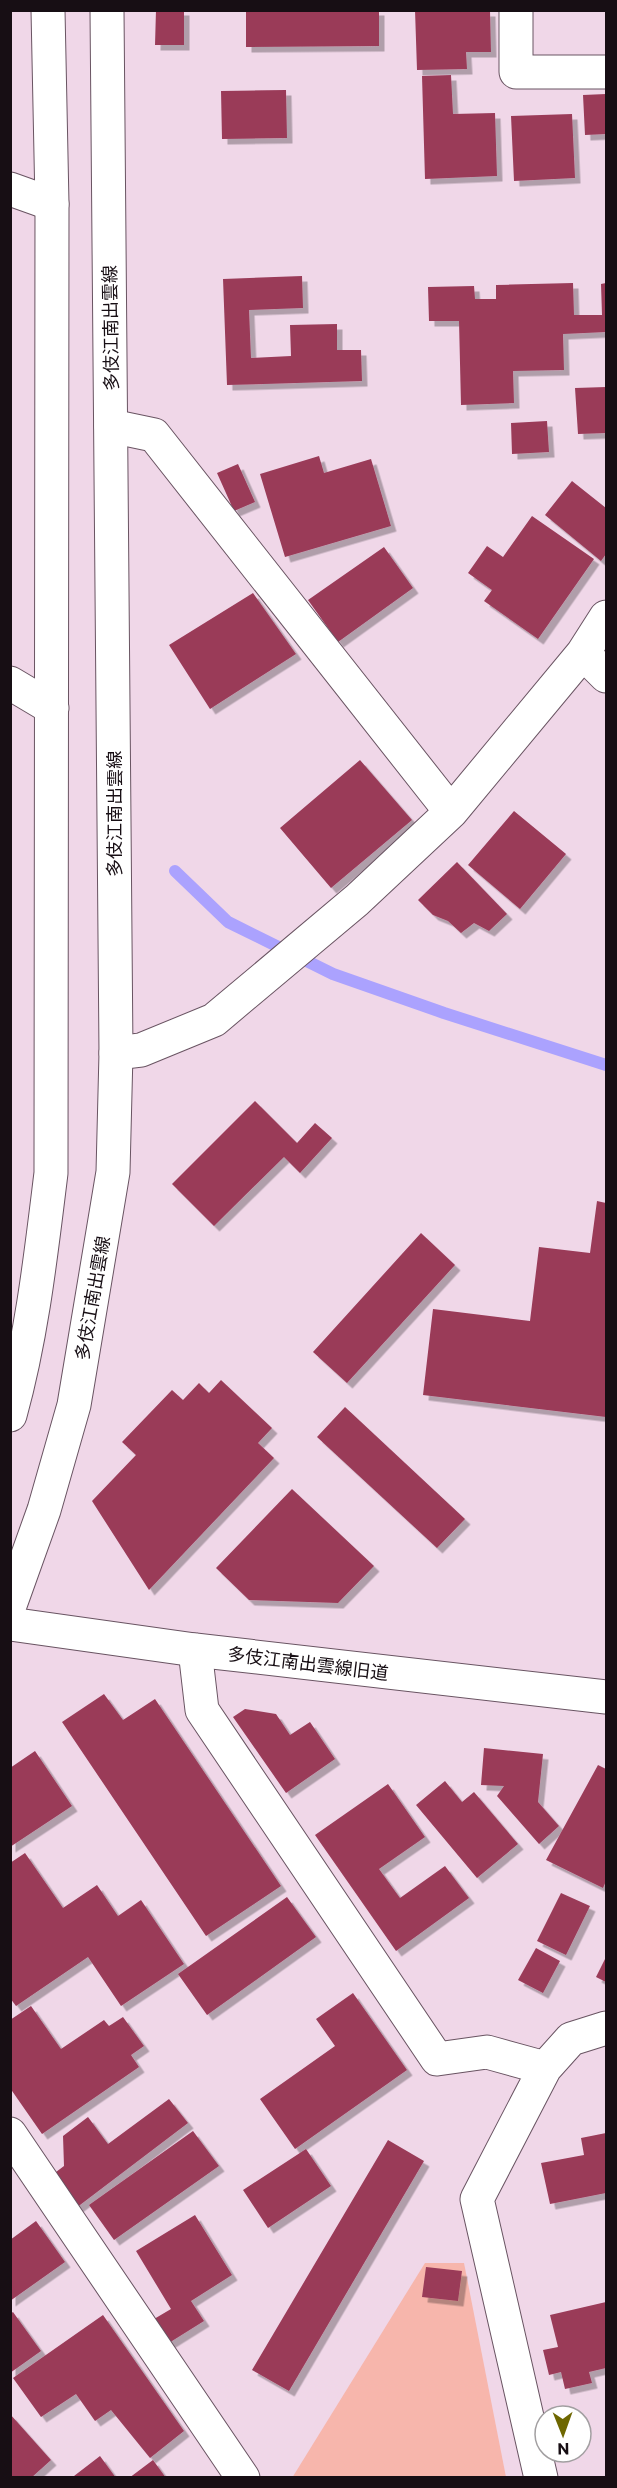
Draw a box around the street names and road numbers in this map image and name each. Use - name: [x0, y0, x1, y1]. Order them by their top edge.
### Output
- street label: 多伎江南出雲線: [98, 265, 122, 391]
- street label: 多伎江南出雲線: [103, 751, 125, 877]
- street label: 多伎江南出雲線: [70, 1234, 114, 1362]
- street label: 多伎江南出雲線旧道: [226, 1642, 390, 1684]

